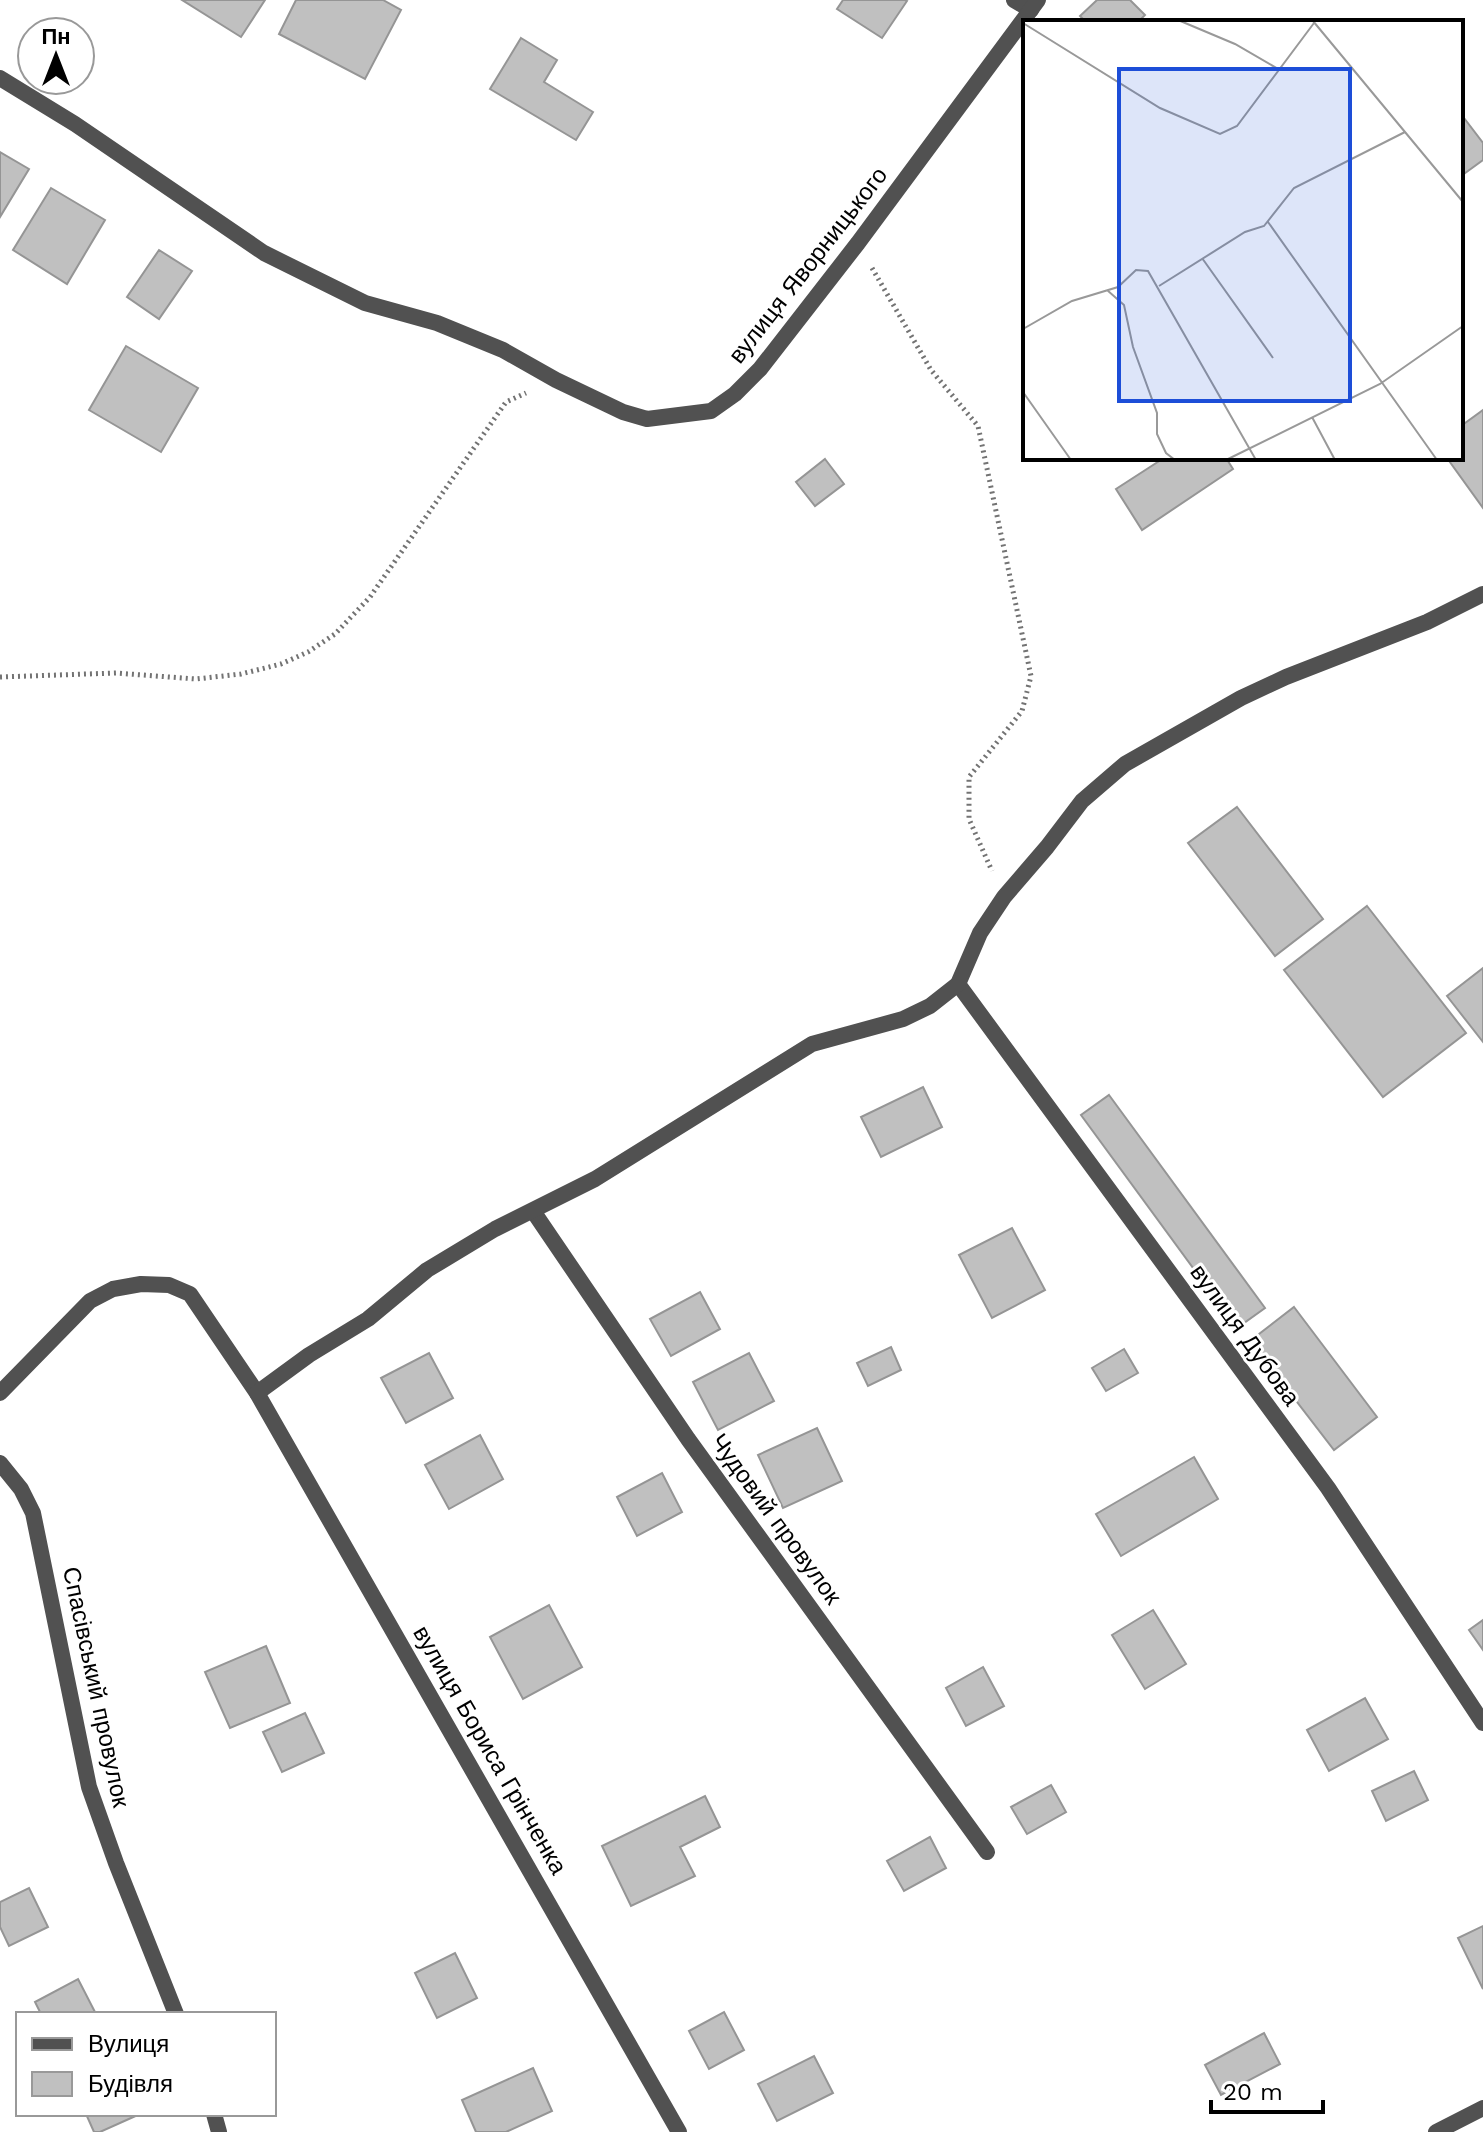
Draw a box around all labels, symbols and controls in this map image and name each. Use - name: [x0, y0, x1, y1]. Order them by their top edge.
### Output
- north arrow: [16, 16, 96, 96]
- inset map: [1023, 20, 1463, 460]
- text: Пн: [41, 24, 71, 49]
- street label: вулиця Яворницького: [723, 161, 893, 369]
- street label: вулиця Дубова: [1184, 1259, 1306, 1412]
- street label: Чудовий провулок: [705, 1428, 848, 1610]
- street label: Спасівський провулок: [57, 1564, 135, 1810]
- street label: вулиця Бориса Грінченка: [407, 1621, 573, 1880]
- legend: [16, 2012, 276, 2116]
- text: Вулиця: [88, 2030, 169, 2058]
- scale bar: [1211, 2064, 1323, 2114]
- text: Будівля: [88, 2070, 173, 2098]
- text: 20 m: [1223, 2078, 1283, 2106]

